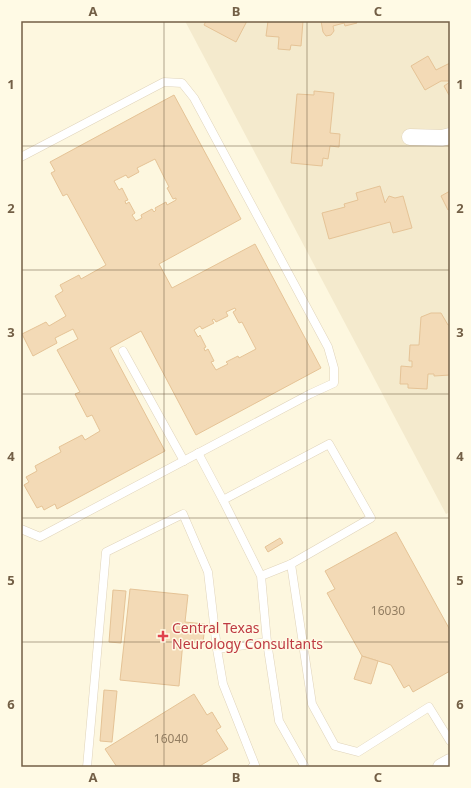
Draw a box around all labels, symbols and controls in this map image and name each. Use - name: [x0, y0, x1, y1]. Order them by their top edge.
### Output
- text: A: [89, 2, 98, 20]
- text: B: [232, 2, 240, 20]
- text: C: [374, 2, 382, 20]
- text: 1: [7, 75, 15, 93]
- text: 1: [456, 75, 464, 93]
- text: 2: [7, 199, 15, 217]
- text: 2: [456, 199, 464, 217]
- text: 3: [7, 323, 15, 341]
- text: 3: [456, 323, 464, 341]
- text: 4: [7, 447, 15, 465]
- text: 4: [456, 447, 464, 465]
- text: 5: [7, 571, 15, 589]
- text: 5: [456, 571, 464, 589]
- house number: 16030: [371, 602, 405, 619]
- place label: Central Texas Neurology Consultants: [172, 618, 323, 653]
- marker: Central Texas Neurology Consultants: [157, 630, 169, 642]
- text: 6: [7, 695, 15, 713]
- text: 6: [456, 695, 464, 713]
- house number: 16040: [154, 730, 188, 747]
- text: A: [89, 768, 98, 786]
- text: B: [232, 768, 240, 786]
- text: C: [374, 768, 382, 786]

